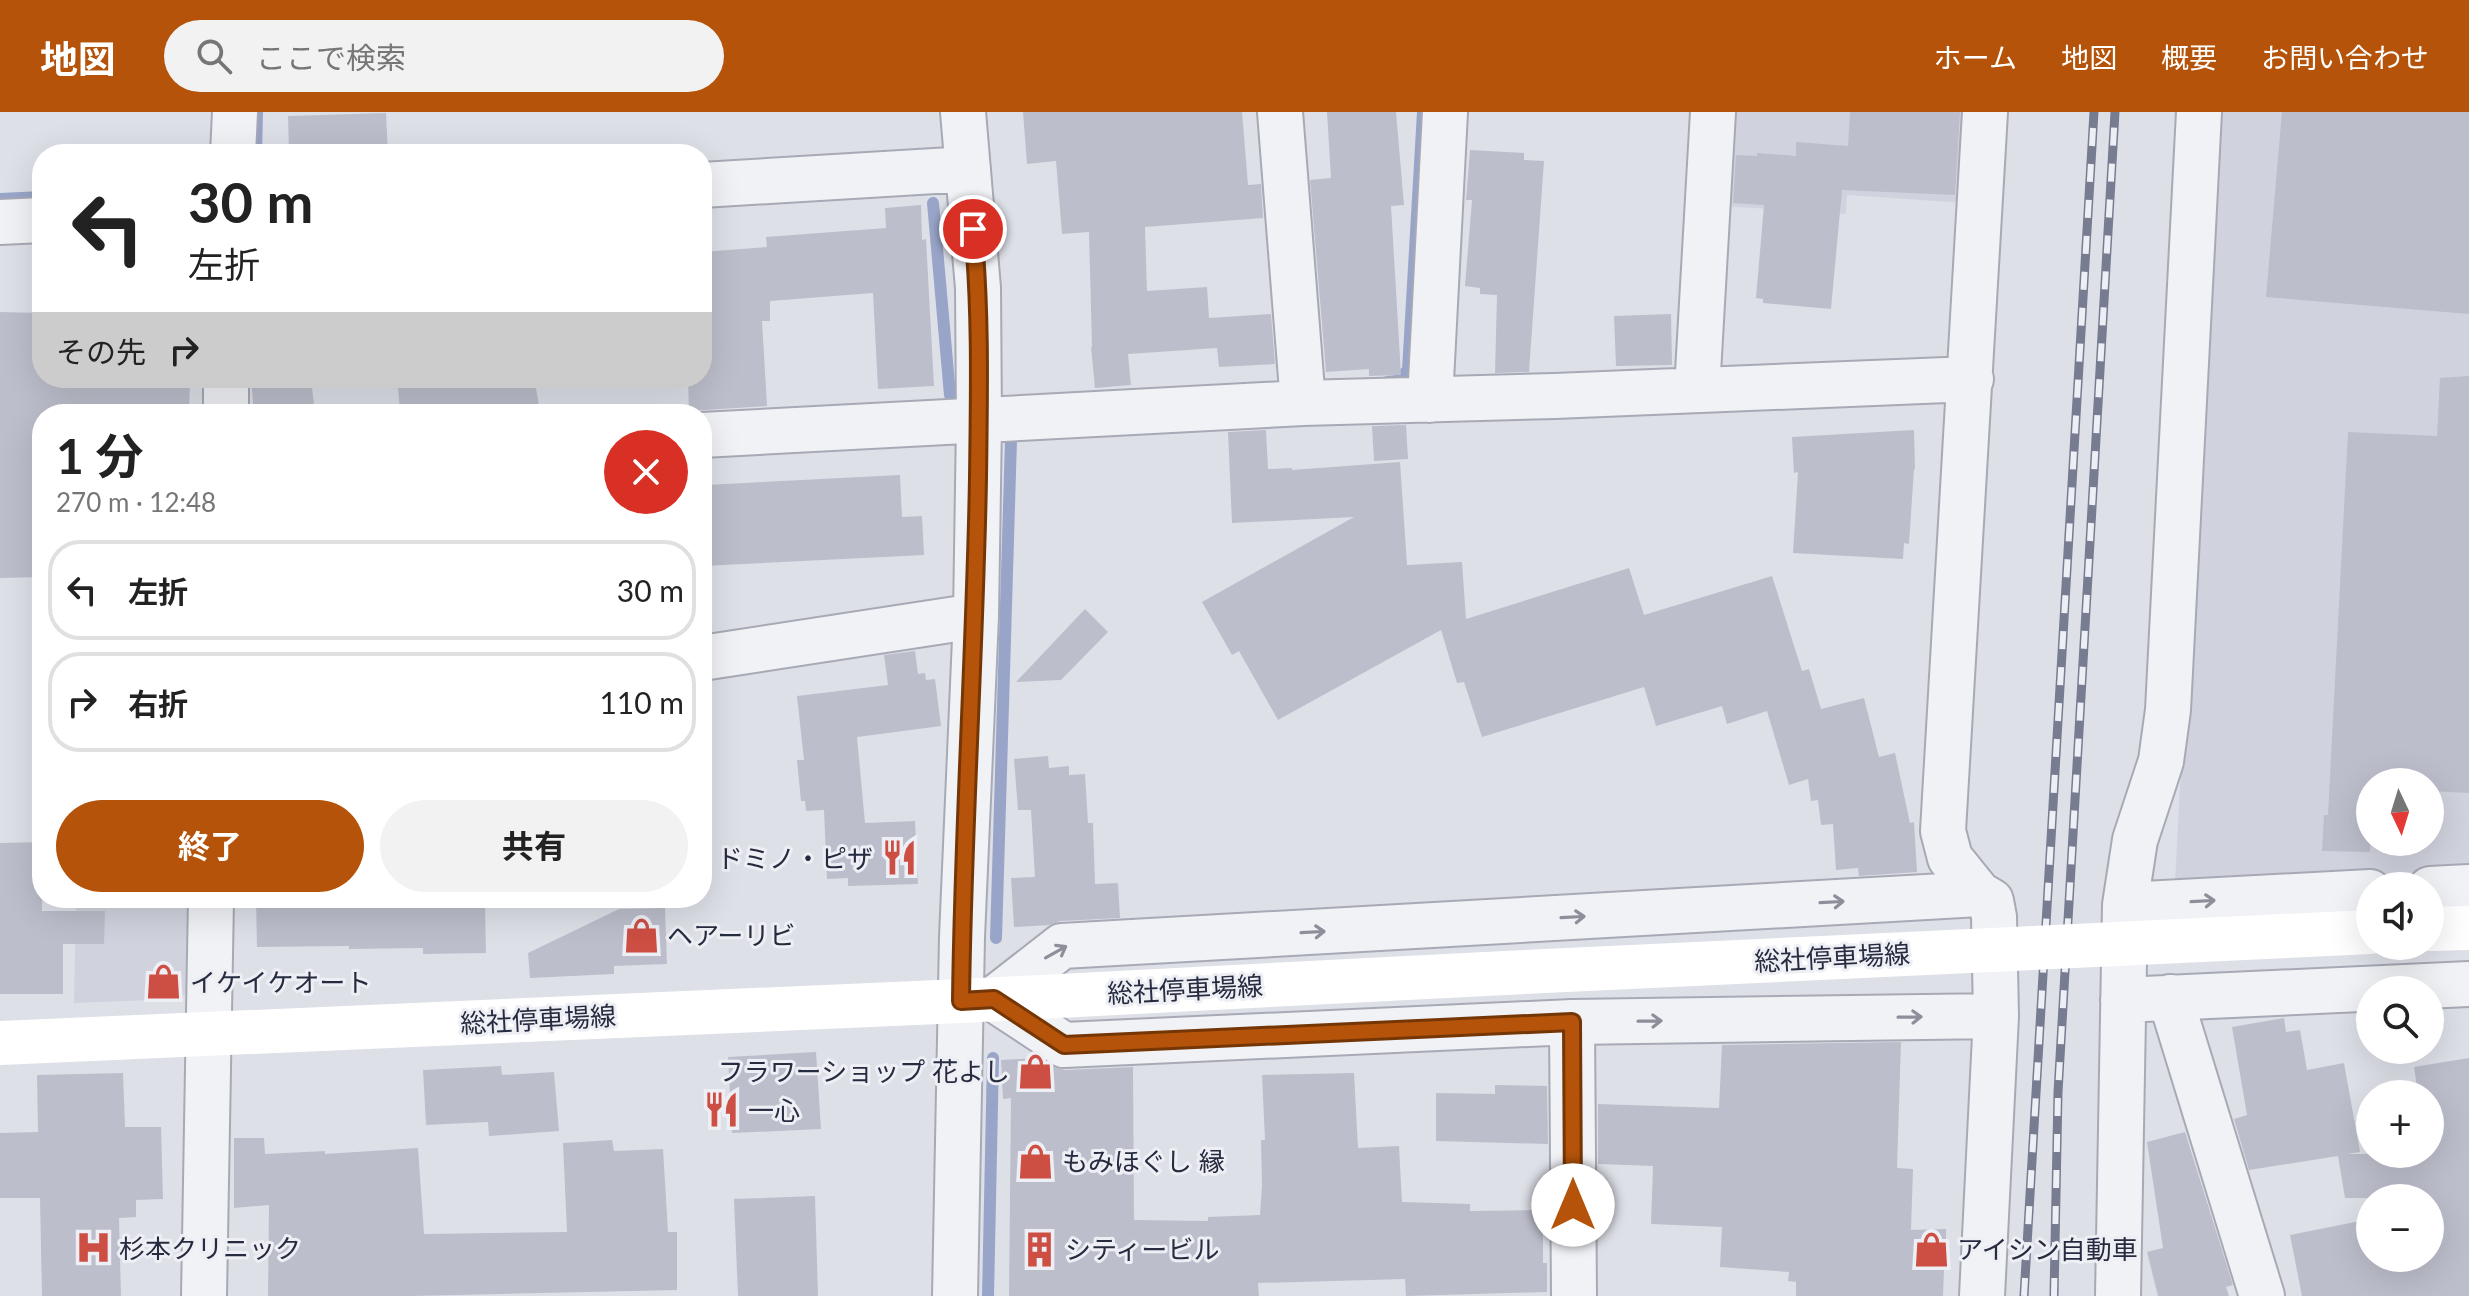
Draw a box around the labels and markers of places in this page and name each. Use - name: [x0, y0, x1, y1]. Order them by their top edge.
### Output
- pin: [939, 195, 1007, 263]
- restaurant icon: ドミノ・ピザ: [880, 839, 918, 877]
- place label: ドミノ・ピザ: [717, 842, 873, 874]
- shop icon: ヘアーリビ: [622, 916, 660, 954]
- place label: ヘアーリビ: [667, 919, 795, 951]
- shop icon: イケイケオート: [145, 963, 183, 1001]
- place label: イケイケオート: [190, 966, 371, 998]
- shop icon: フラワーショップ 花よし: [1017, 1052, 1055, 1090]
- place label: フラワーショップ 花よし: [718, 1055, 1010, 1087]
- restaurant icon: 一心: [703, 1091, 741, 1129]
- place label: 一心: [748, 1094, 800, 1126]
- shop icon: もみほぐし 縁: [1017, 1142, 1055, 1180]
- place label: もみほぐし 縁: [1062, 1145, 1225, 1177]
- hospital icon: 杉本クリニック: [74, 1229, 112, 1267]
- building icon: シティービル: [1020, 1230, 1058, 1268]
- shop icon: アイシン自動車: [1912, 1230, 1950, 1268]
- place label: 杉本クリニック: [119, 1232, 301, 1264]
- place label: シティービル: [1065, 1233, 1219, 1265]
- place label: アイシン自動車: [1957, 1233, 2138, 1265]

